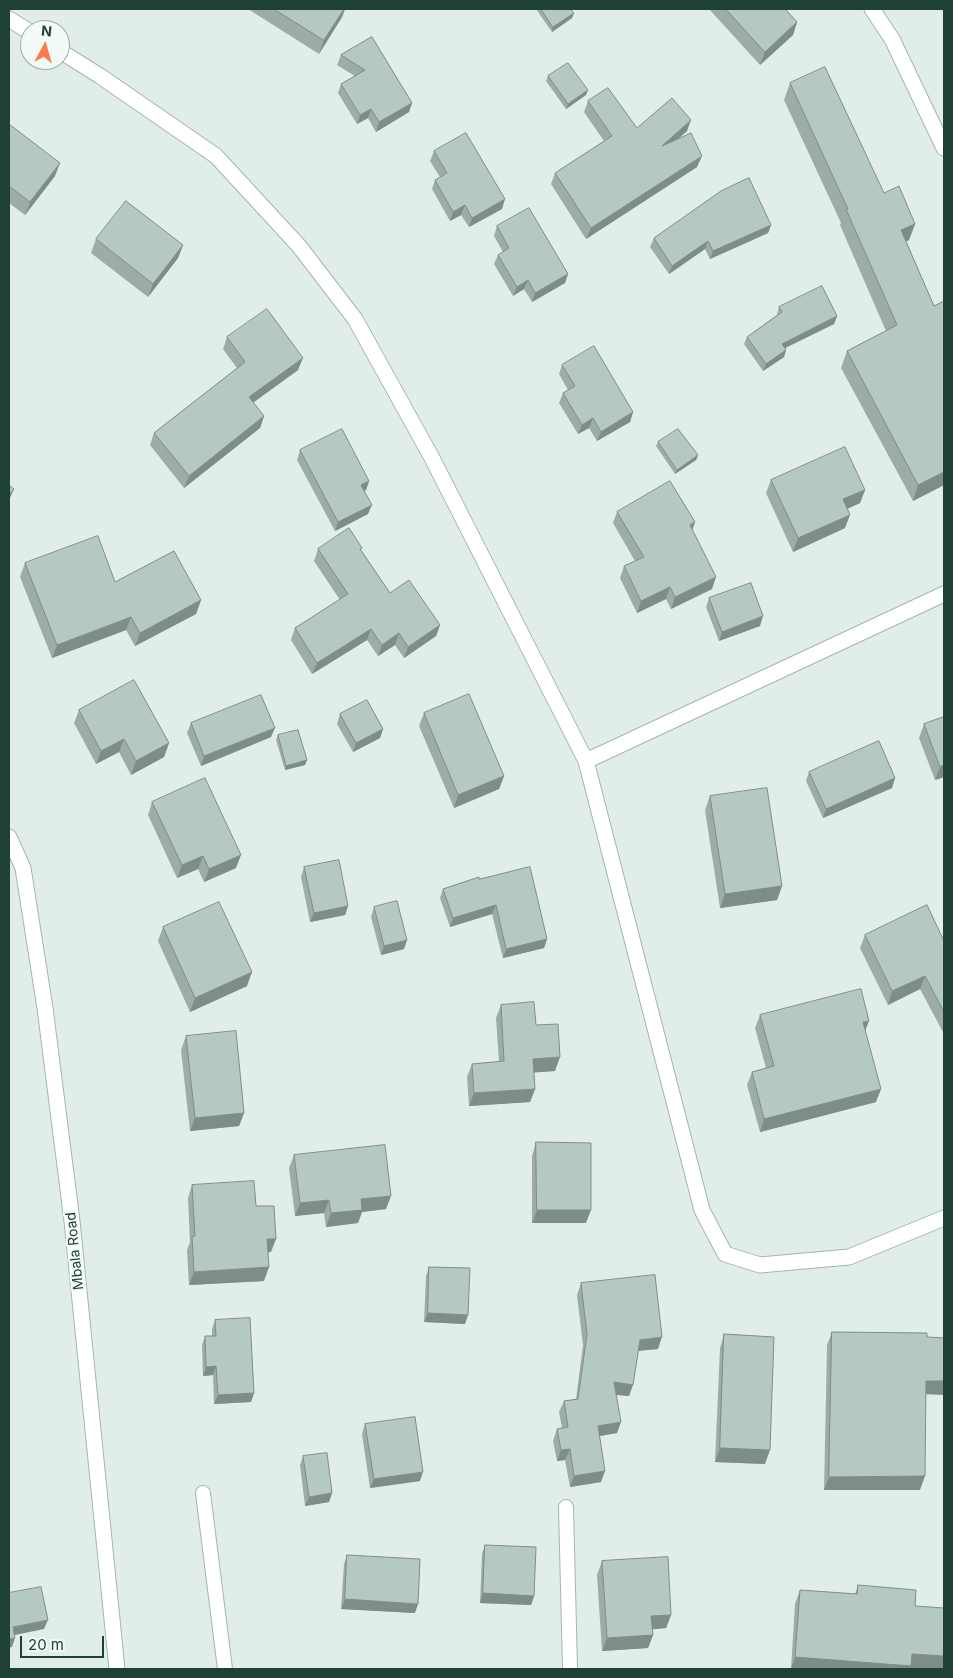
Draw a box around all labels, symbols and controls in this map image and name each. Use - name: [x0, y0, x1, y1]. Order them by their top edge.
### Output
- north arrow: [20, 20, 70, 70]
- text: N: [40, 22, 53, 40]
- street label: Mbala Road: [63, 1211, 87, 1291]
- scale bar: [22, 1626, 106, 1658]
- text: 20 m: [28, 1635, 64, 1654]

